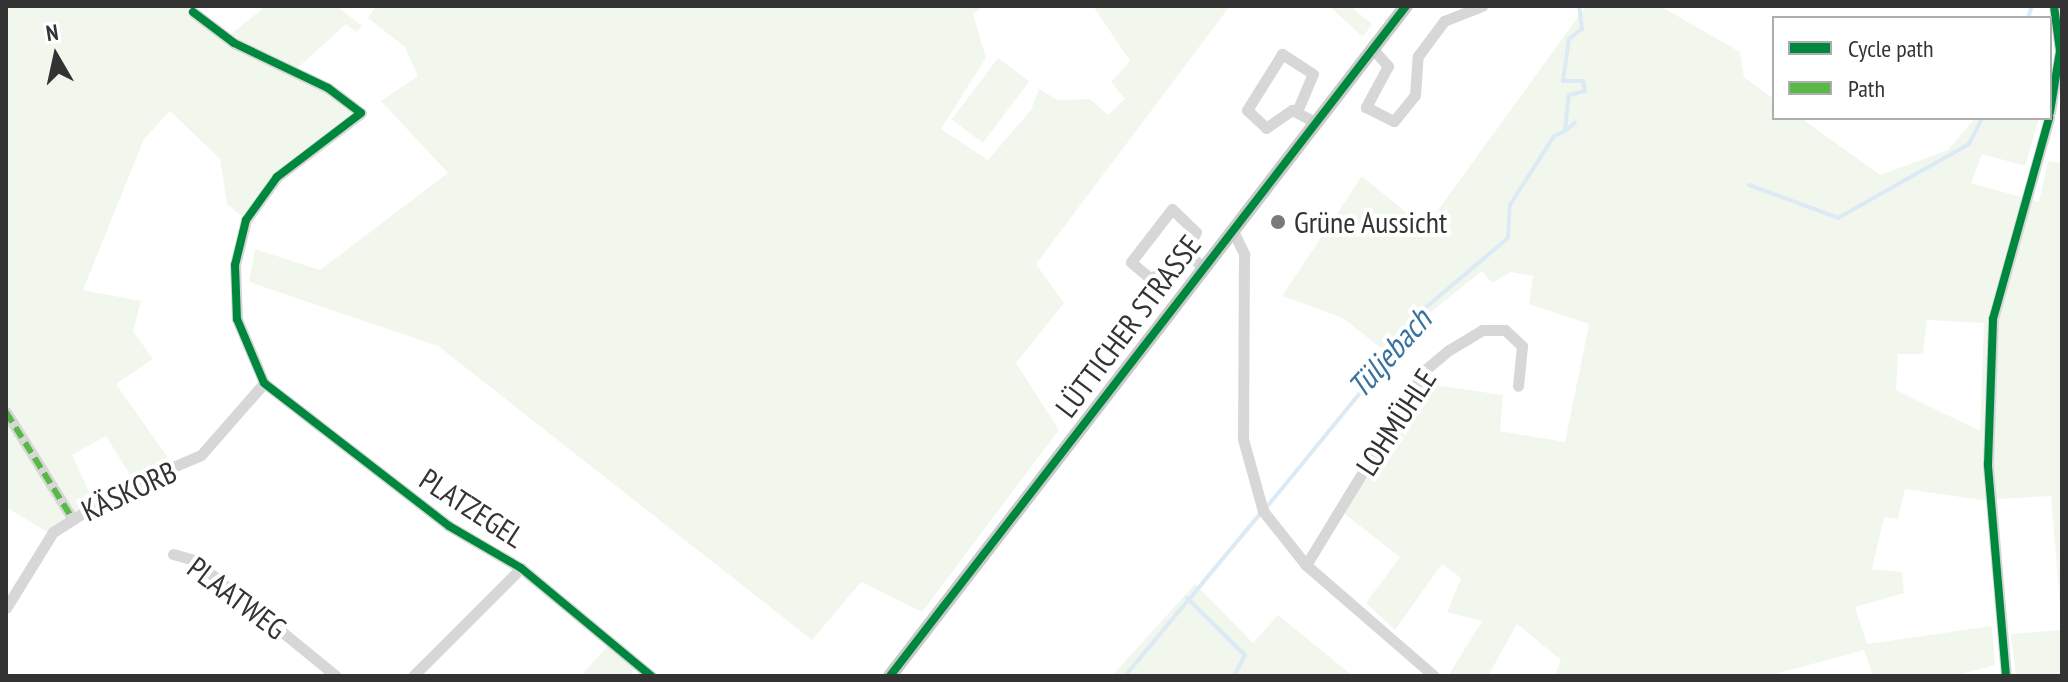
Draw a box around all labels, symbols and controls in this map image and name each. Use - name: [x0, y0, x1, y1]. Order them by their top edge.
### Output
- north arrow: [16, 16, 96, 96]
- legend: [1772, 16, 2052, 120]
- text: N: [44, 18, 60, 47]
- text: Cycle path: [1848, 33, 1934, 64]
- text: Path: [1848, 73, 1885, 104]
- place label: Grüne Aussicht: [1294, 204, 1448, 240]
- marker: Grüne Aussicht: [1269, 213, 1287, 231]
- street label: LÜTTICHER STRASSE: [1048, 228, 1208, 424]
- water label: Tüljebach: [1339, 301, 1439, 405]
- street label: LOHMÜHLE: [1348, 362, 1444, 482]
- street label: KÄSKORB: [76, 453, 182, 529]
- street label: PLATZEGEL: [413, 461, 531, 555]
- street label: PLAATWEG: [181, 549, 293, 647]

